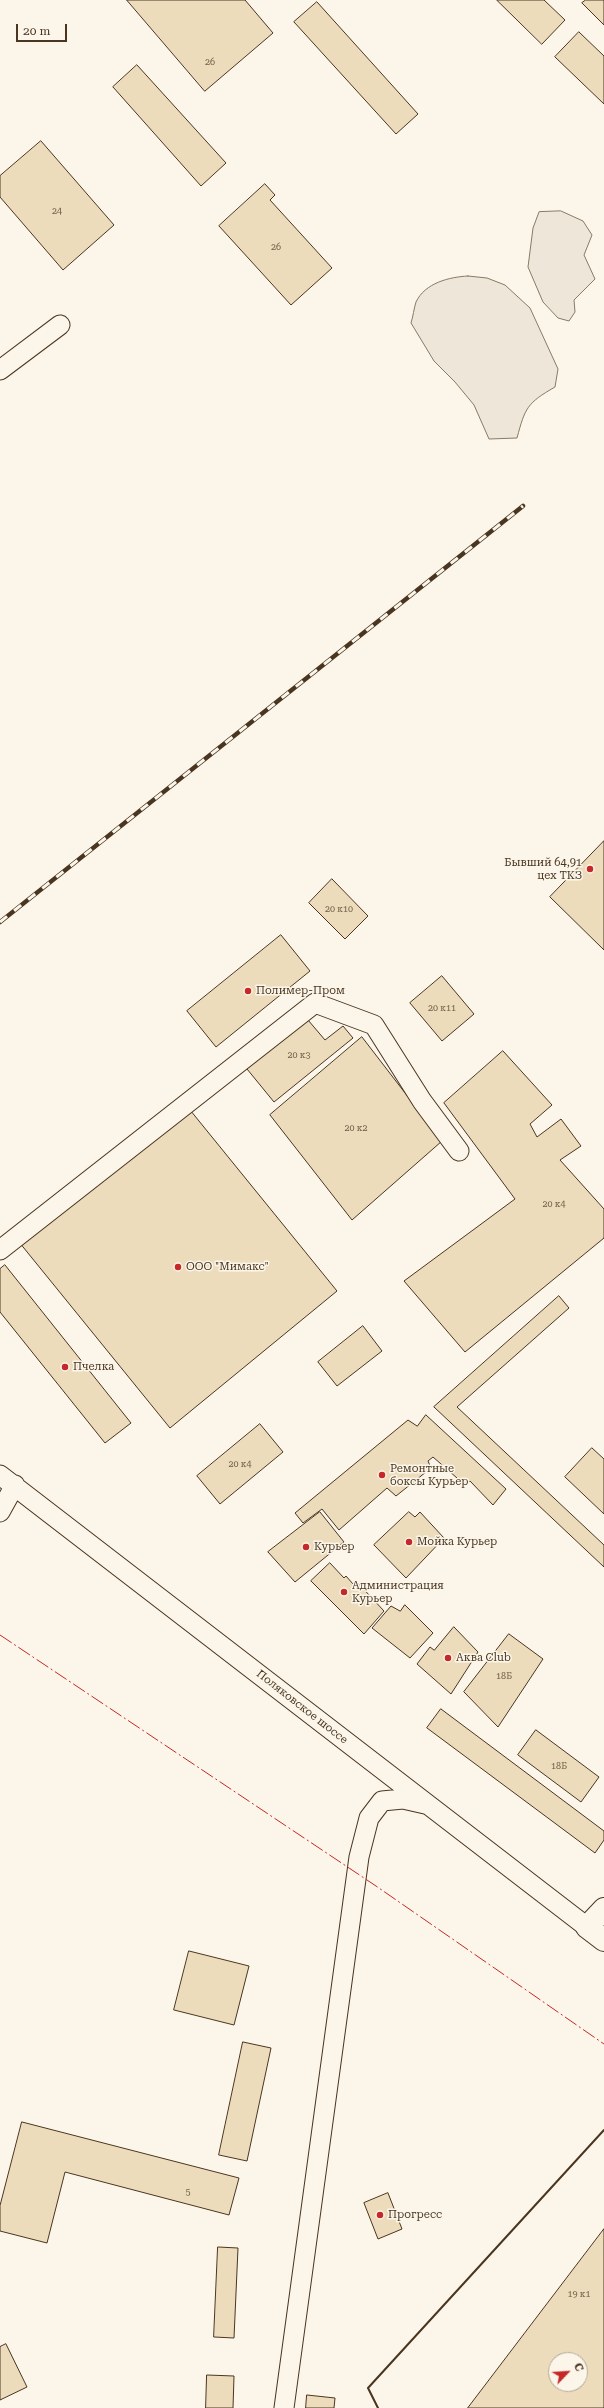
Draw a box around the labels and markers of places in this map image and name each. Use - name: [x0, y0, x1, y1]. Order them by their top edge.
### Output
- place label: Бывший 64,91 цех ТКЗ: [504, 856, 582, 882]
- marker: Бывший 64,91 цех ТКЗ: [585, 864, 595, 874]
- place label: Полимер-Пром: [256, 984, 345, 998]
- marker: Полимер-Пром: [243, 986, 253, 996]
- place label: ООО "Мимакс": [186, 1260, 269, 1274]
- marker: ООО "Мимакс": [173, 1262, 183, 1272]
- place label: Пчелка: [73, 1360, 114, 1374]
- marker: Пчелка: [60, 1362, 70, 1372]
- place label: Ремонтные боксы Курьер: [390, 1462, 468, 1488]
- marker: Ремонтные боксы Курьер: [377, 1470, 387, 1480]
- place label: Мойка Курьер: [417, 1535, 497, 1549]
- marker: Мойка Курьер: [404, 1537, 414, 1547]
- place label: Курьер: [314, 1540, 354, 1554]
- marker: Курьер: [301, 1542, 311, 1552]
- place label: Администрация Курьер: [352, 1579, 444, 1605]
- marker: Администрация Курьер: [339, 1587, 349, 1597]
- place label: Аква Club: [456, 1651, 511, 1665]
- marker: Аква Club: [443, 1653, 453, 1663]
- place label: Прогресс: [388, 2208, 442, 2222]
- marker: Прогресс: [375, 2210, 385, 2220]

